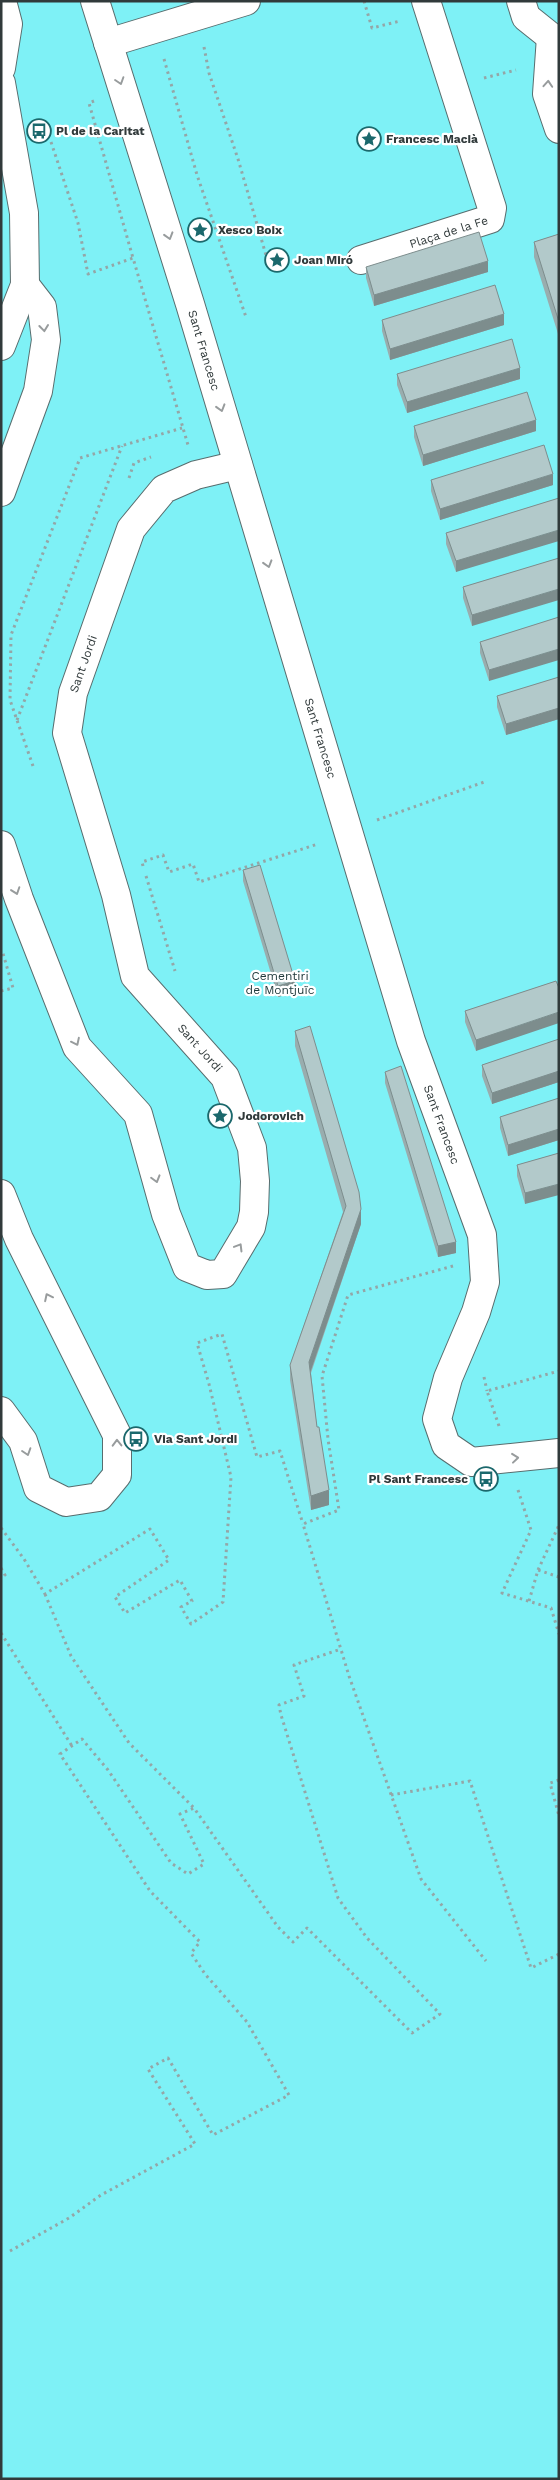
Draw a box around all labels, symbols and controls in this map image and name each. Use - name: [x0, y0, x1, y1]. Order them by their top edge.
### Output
- one-way arrow: [115, 77, 125, 85]
- one-way arrow: [543, 79, 554, 87]
- bus stop icon: Pl de la Caritat: [26, 118, 52, 144]
- place label: Pl de la Caritat: [56, 124, 145, 138]
- place icon: Francesc Macià: [356, 126, 382, 152]
- place label: Francesc Macià: [386, 132, 478, 146]
- street label: Plaça de la Fe: [408, 213, 490, 251]
- place icon: Xesco Boix: [187, 217, 213, 243]
- place label: Xesco Boix: [218, 223, 282, 237]
- one-way arrow: [163, 232, 173, 240]
- place icon: Joan Miró: [264, 247, 290, 273]
- place label: Joan Miró: [294, 253, 353, 267]
- street label: Sant Francesc: [185, 308, 223, 393]
- one-way arrow: [38, 324, 49, 332]
- one-way arrow: [216, 404, 226, 412]
- one-way arrow: [263, 559, 273, 568]
- street label: Sant Jordi: [67, 633, 100, 695]
- street label: Sant Francesc: [302, 696, 339, 781]
- one-way arrow: [10, 886, 20, 895]
- park label: Cementiri de Montjuïc: [246, 969, 315, 997]
- street label: Sant Jordi: [175, 1021, 225, 1075]
- one-way arrow: [70, 1037, 80, 1046]
- street label: Sant Francesc: [421, 1083, 463, 1166]
- place icon: Jodorovich: [207, 1103, 233, 1129]
- place label: Jodorovich: [238, 1109, 304, 1123]
- one-way arrow: [151, 1174, 161, 1182]
- one-way arrow: [233, 1244, 242, 1253]
- one-way arrow: [44, 1293, 54, 1302]
- bus stop icon: Via Sant Jordi: [123, 1426, 149, 1452]
- place label: Via Sant Jordi: [154, 1432, 237, 1446]
- one-way arrow: [112, 1439, 122, 1447]
- one-way arrow: [21, 1447, 31, 1456]
- one-way arrow: [511, 1452, 519, 1463]
- bus stop icon: Pl Sant Francesc: [473, 1466, 499, 1492]
- place label: Pl Sant Francesc: [369, 1472, 468, 1486]

